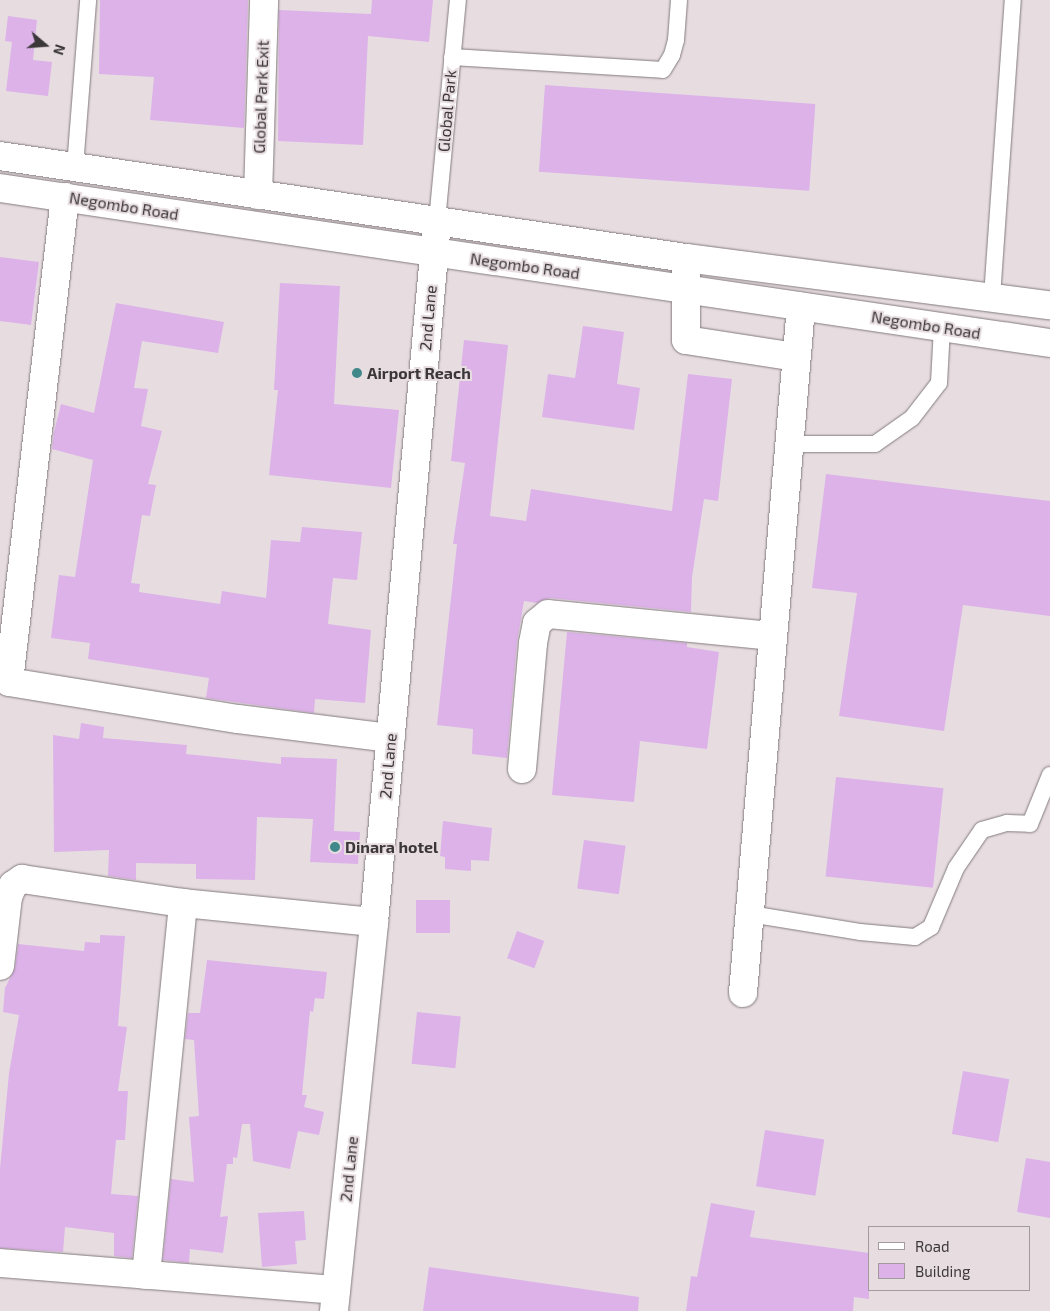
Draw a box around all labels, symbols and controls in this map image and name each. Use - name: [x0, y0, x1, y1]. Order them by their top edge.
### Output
- north arrow: [20, 20, 70, 70]
- street label: Global Park Exit: [249, 40, 273, 154]
- text: N: [50, 42, 69, 57]
- street label: Global Park: [434, 69, 460, 153]
- street label: Negombo Road: [68, 188, 180, 224]
- street label: Negombo Road: [469, 249, 581, 283]
- street label: 2nd Lane: [416, 284, 440, 352]
- street label: Negombo Road: [870, 307, 982, 343]
- place label: Airport Reach: [367, 363, 471, 383]
- marker: Airport Reach: [351, 367, 363, 379]
- street label: 2nd Lane: [376, 732, 400, 800]
- place label: Dinara hotel: [345, 837, 438, 857]
- marker: Dinara hotel: [329, 841, 341, 853]
- street label: 2nd Lane: [336, 1135, 362, 1203]
- legend: [868, 1226, 1030, 1291]
- text: Road: [915, 1237, 950, 1255]
- text: Building: [915, 1262, 970, 1280]

